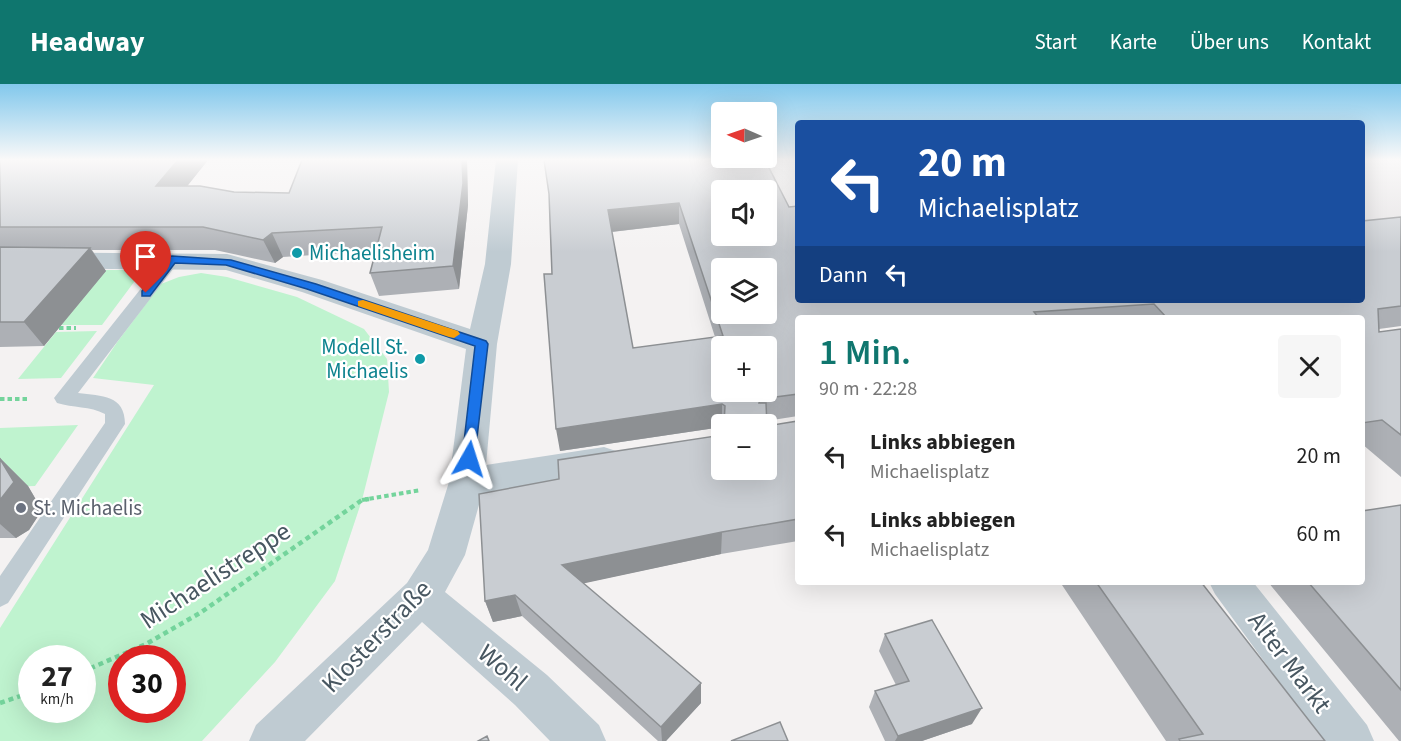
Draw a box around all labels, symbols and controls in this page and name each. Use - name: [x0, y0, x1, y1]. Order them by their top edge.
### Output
- text: Headway: [30, 22, 145, 62]
- text: Start: [1034, 27, 1077, 57]
- text: Karte: [1110, 27, 1157, 57]
- text: Über uns: [1190, 27, 1269, 57]
- text: Kontakt: [1302, 27, 1371, 57]
- north arrow: [711, 102, 777, 168]
- map controls: [711, 102, 777, 480]
- text: 20 m: [918, 133, 1007, 193]
- icon: left: [819, 144, 897, 222]
- button: sound: [711, 180, 777, 246]
- text: Michaelisplatz: [918, 189, 1079, 228]
- pin: [120, 231, 171, 293]
- place label: Michaelisheim: [309, 238, 435, 268]
- icon: arrive: [129, 240, 162, 273]
- marker: Michaelisheim: [290, 246, 304, 260]
- button: layers: [711, 258, 777, 324]
- icon: left: [880, 258, 913, 291]
- text: Dann: [819, 259, 868, 291]
- text: 1 Min.: [819, 327, 911, 378]
- place label: Modell St. Michaelis: [321, 332, 408, 386]
- button: close: [1278, 335, 1341, 398]
- button: +: [711, 336, 777, 402]
- marker: Modell St. Michaelis: [413, 352, 427, 366]
- text: 90 m · 22:28: [819, 375, 917, 403]
- button: −: [711, 414, 777, 480]
- text: Links abbiegen: [870, 426, 1016, 458]
- position arrow: [437, 427, 501, 491]
- icon: left: [819, 440, 852, 473]
- text: 20 m: [1296, 440, 1341, 472]
- text: Michaelisplatz: [870, 458, 989, 486]
- place label: St. Michaelis: [33, 493, 142, 523]
- marker: St. Michaelis: [14, 501, 28, 515]
- text: Links abbiegen: [870, 504, 1016, 536]
- street label: Michaelistreppe: [133, 513, 298, 638]
- icon: left: [819, 518, 852, 551]
- text: 60 m: [1296, 518, 1341, 550]
- text: Michaelisplatz: [870, 536, 989, 564]
- street label: Klosterstraße: [313, 571, 440, 701]
- street label: Alter Markt: [1239, 604, 1340, 721]
- street label: Wohl: [470, 635, 536, 699]
- speed limit sign: 30: [108, 645, 186, 723]
- text: 27: [41, 655, 73, 698]
- text: km/h: [40, 689, 74, 710]

